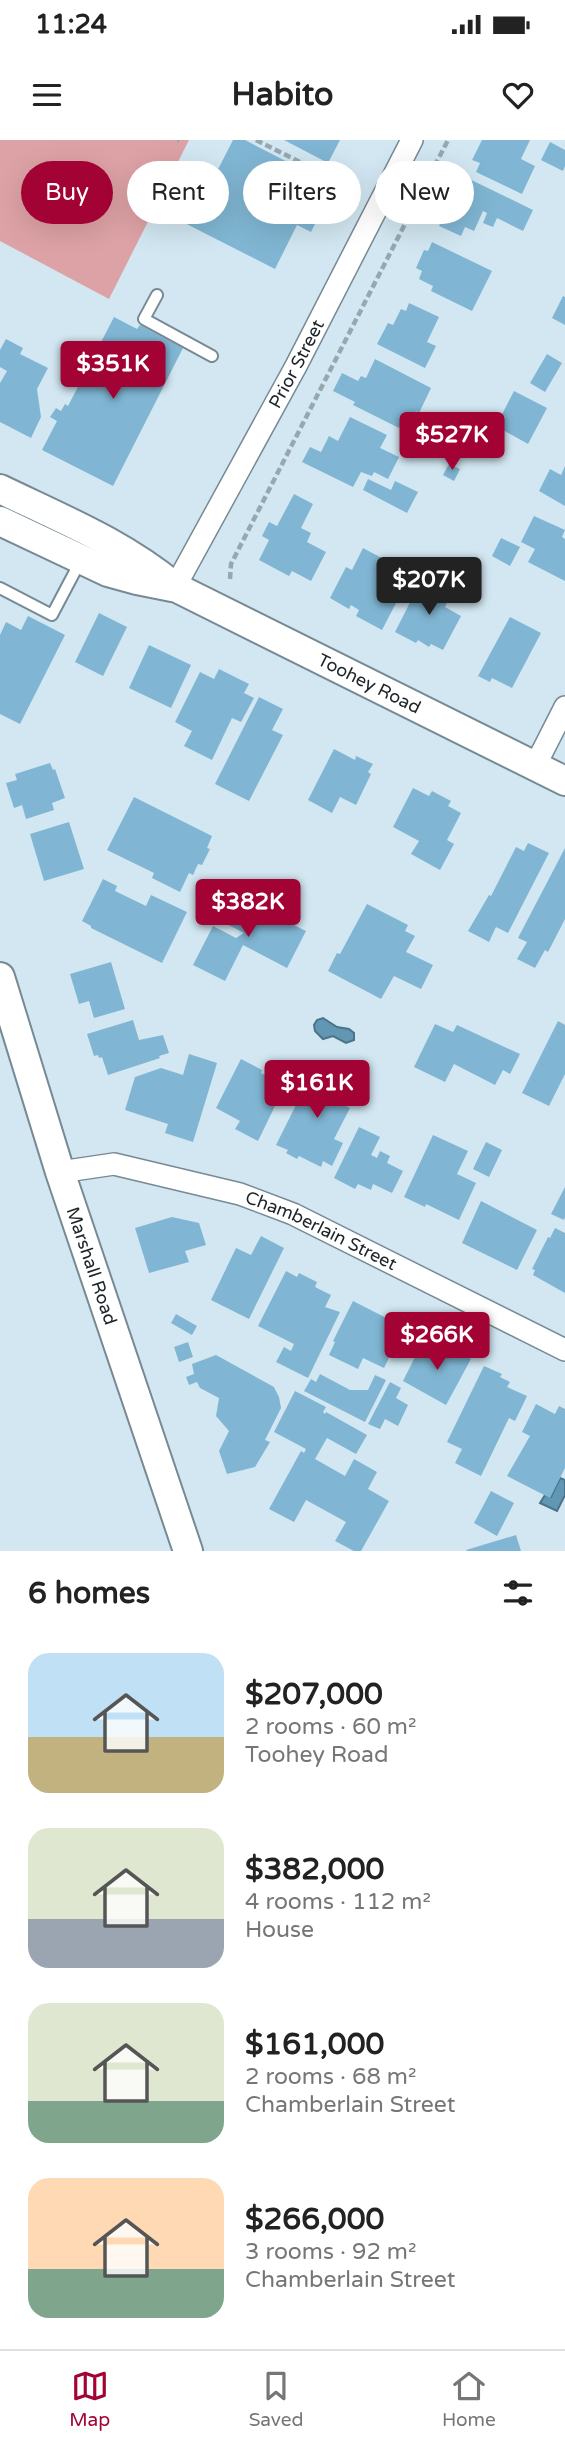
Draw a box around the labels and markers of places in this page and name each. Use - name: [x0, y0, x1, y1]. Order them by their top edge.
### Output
- pin: $351K: [64, 342, 162, 401]
- pin: $527K: [403, 412, 501, 472]
- pin: $207K: [380, 558, 478, 617]
- pin: $382K: [199, 880, 297, 939]
- pin: $161K: [268, 1060, 366, 1120]
- pin: $266K: [388, 1312, 486, 1372]

